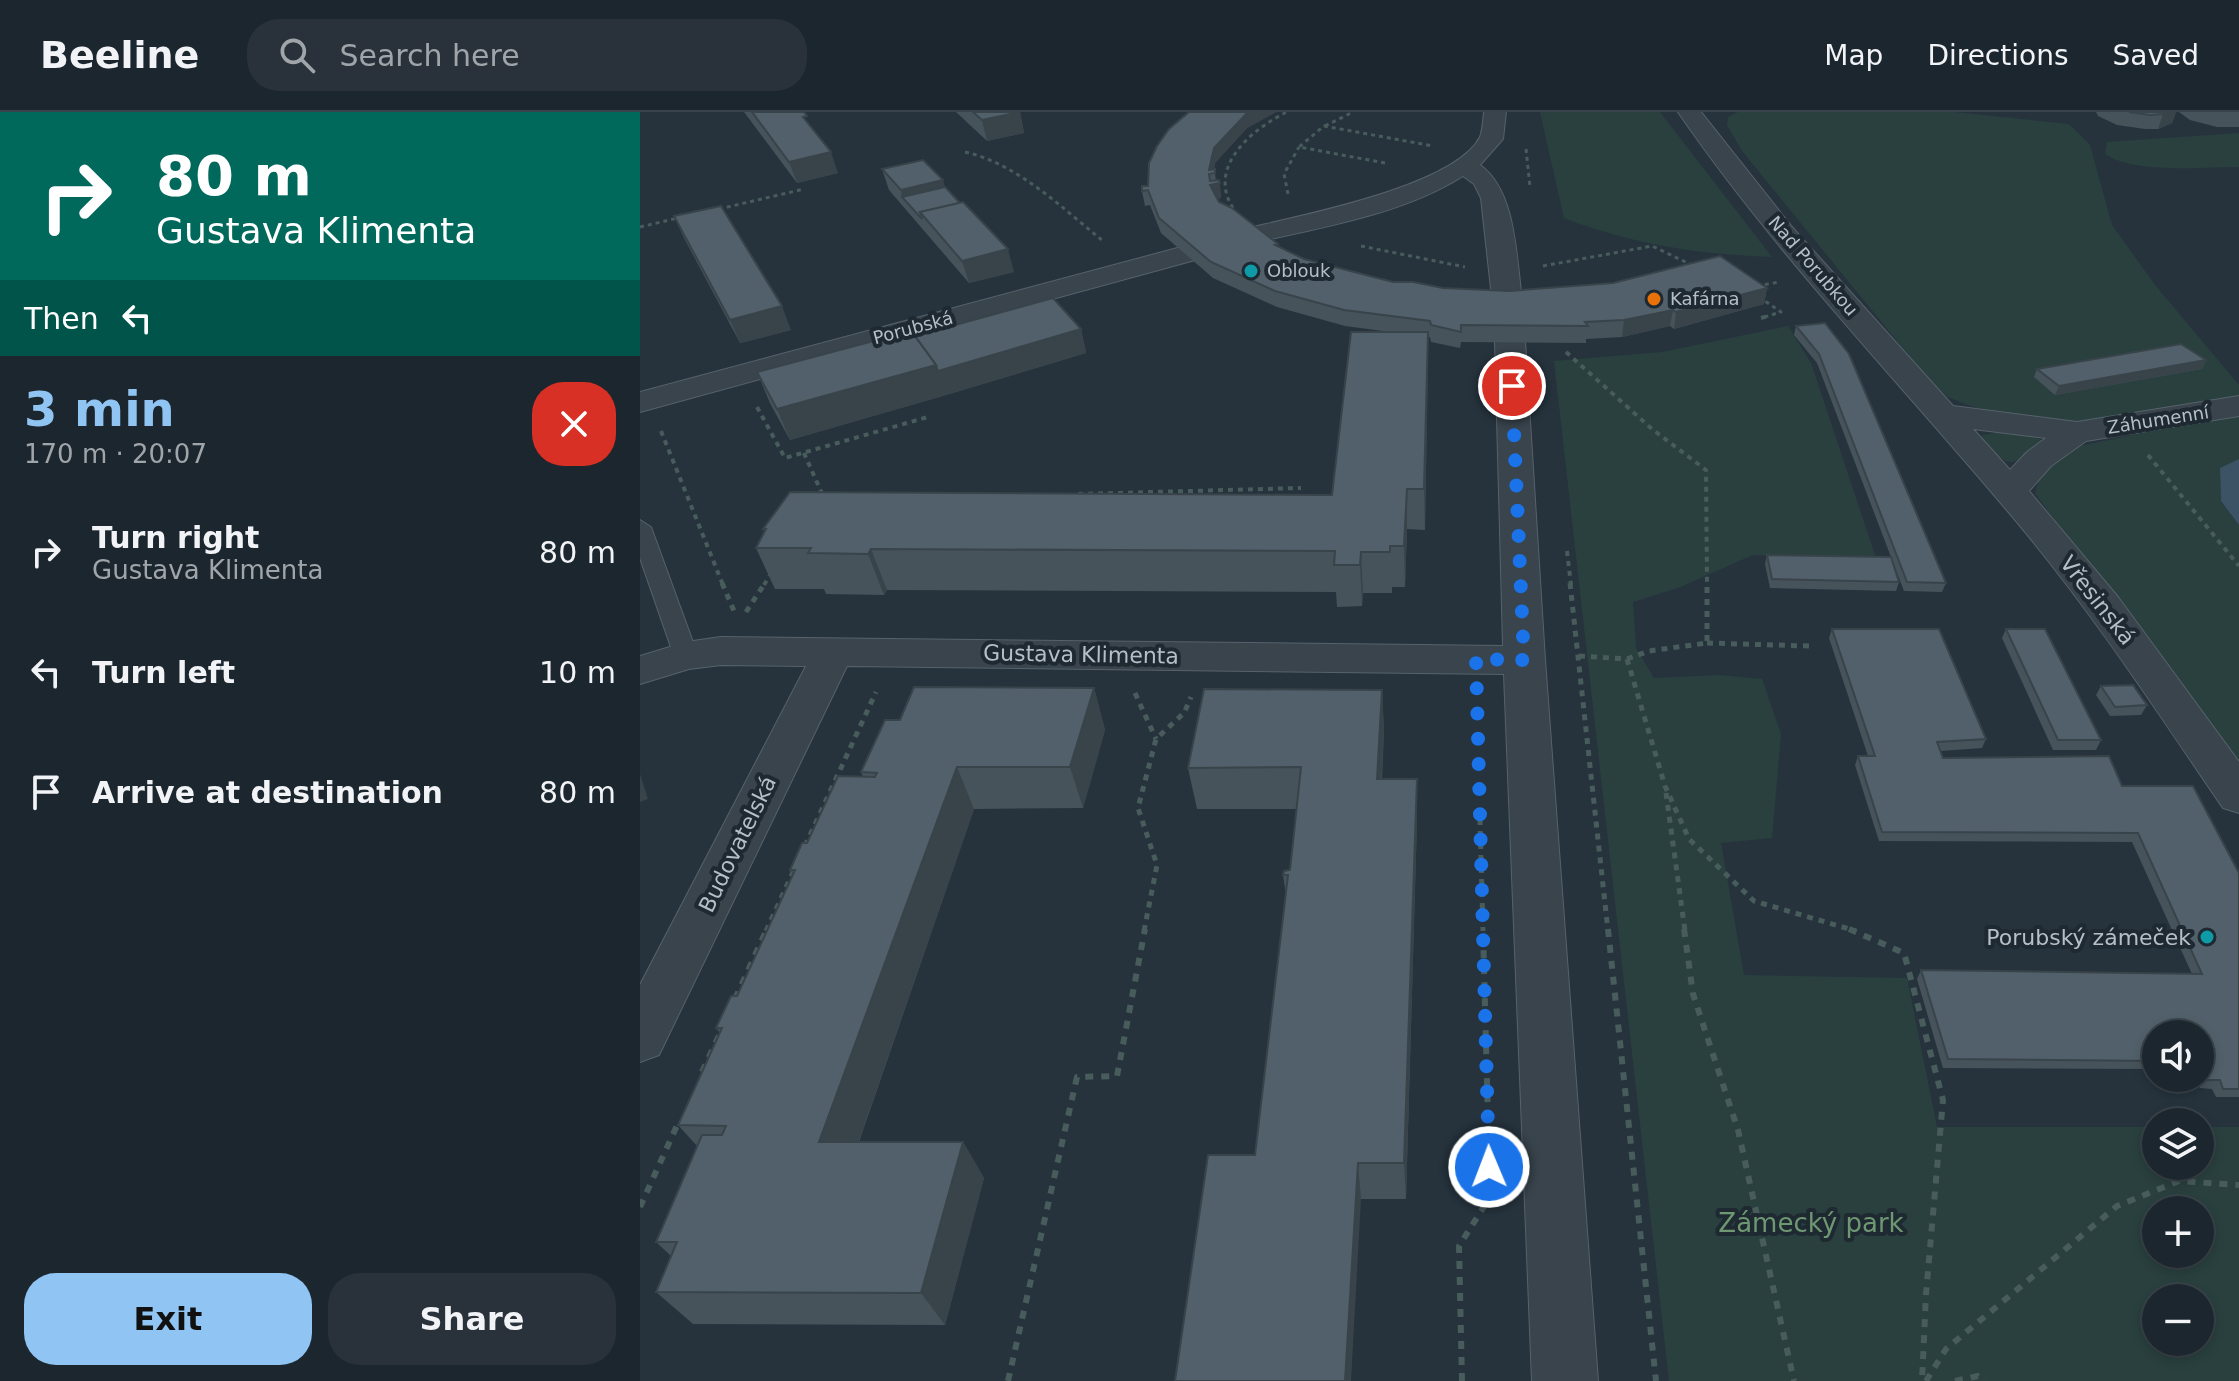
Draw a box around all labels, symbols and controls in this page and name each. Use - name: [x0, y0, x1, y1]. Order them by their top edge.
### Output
- search box: [247, 19, 807, 91]
- text: Beeline: [40, 33, 199, 77]
- icon: search: [275, 33, 319, 77]
- text: Search here: [339, 38, 520, 73]
- text: Map: [1824, 39, 1883, 72]
- text: Directions: [1927, 39, 2068, 72]
- text: Saved: [2112, 39, 2199, 72]
- text: 80 m: [156, 143, 312, 208]
- icon: right: [24, 144, 128, 248]
- text: Gustava Klimenta: [156, 210, 476, 251]
- street label: Nad Porubkou: [1764, 211, 1862, 320]
- place label: Oblouk: [1267, 260, 1331, 281]
- marker: Oblouk: [1242, 262, 1260, 280]
- place label: Kafárna: [1670, 288, 1739, 309]
- marker: Kafárna: [1645, 290, 1663, 308]
- icon: left: [115, 296, 159, 340]
- text: Then: [24, 301, 99, 336]
- street label: Porubská: [871, 307, 955, 348]
- pin: [1478, 352, 1546, 420]
- icon: arrive: [1490, 364, 1534, 408]
- text: 3 min: [24, 381, 175, 437]
- button: close: [532, 382, 616, 466]
- street label: Záhumenní: [2106, 401, 2211, 438]
- text: 170 m · 20:07: [24, 439, 207, 469]
- text: Turn right: [92, 520, 259, 555]
- icon: right: [24, 530, 68, 574]
- text: 80 m: [539, 535, 616, 570]
- street label: Vřesinská: [2055, 551, 2140, 650]
- text: Gustava Klimenta: [92, 555, 323, 585]
- street label: Gustava Klimenta: [983, 640, 1179, 669]
- icon: left: [24, 650, 68, 694]
- text: Turn left: [92, 655, 235, 690]
- text: 10 m: [539, 655, 616, 690]
- icon: arrive: [24, 770, 68, 814]
- street label: Budovatelská: [694, 772, 781, 916]
- text: Arrive at destination: [92, 775, 443, 810]
- text: 80 m: [539, 775, 616, 810]
- place label: Porubský zámeček: [1986, 925, 2191, 950]
- marker: Porubský zámeček: [2198, 928, 2216, 946]
- map controls: [2142, 1020, 2214, 1356]
- button: sound: [2142, 1020, 2214, 1092]
- button: layers: [2142, 1108, 2214, 1180]
- position arrow: [1447, 1125, 1531, 1209]
- button: +: [2142, 1196, 2214, 1268]
- park label: Zámecký park: [1718, 1208, 1904, 1238]
- button: Exit: [24, 1273, 312, 1365]
- button: Share: [328, 1273, 616, 1365]
- button: −: [2142, 1284, 2214, 1356]

